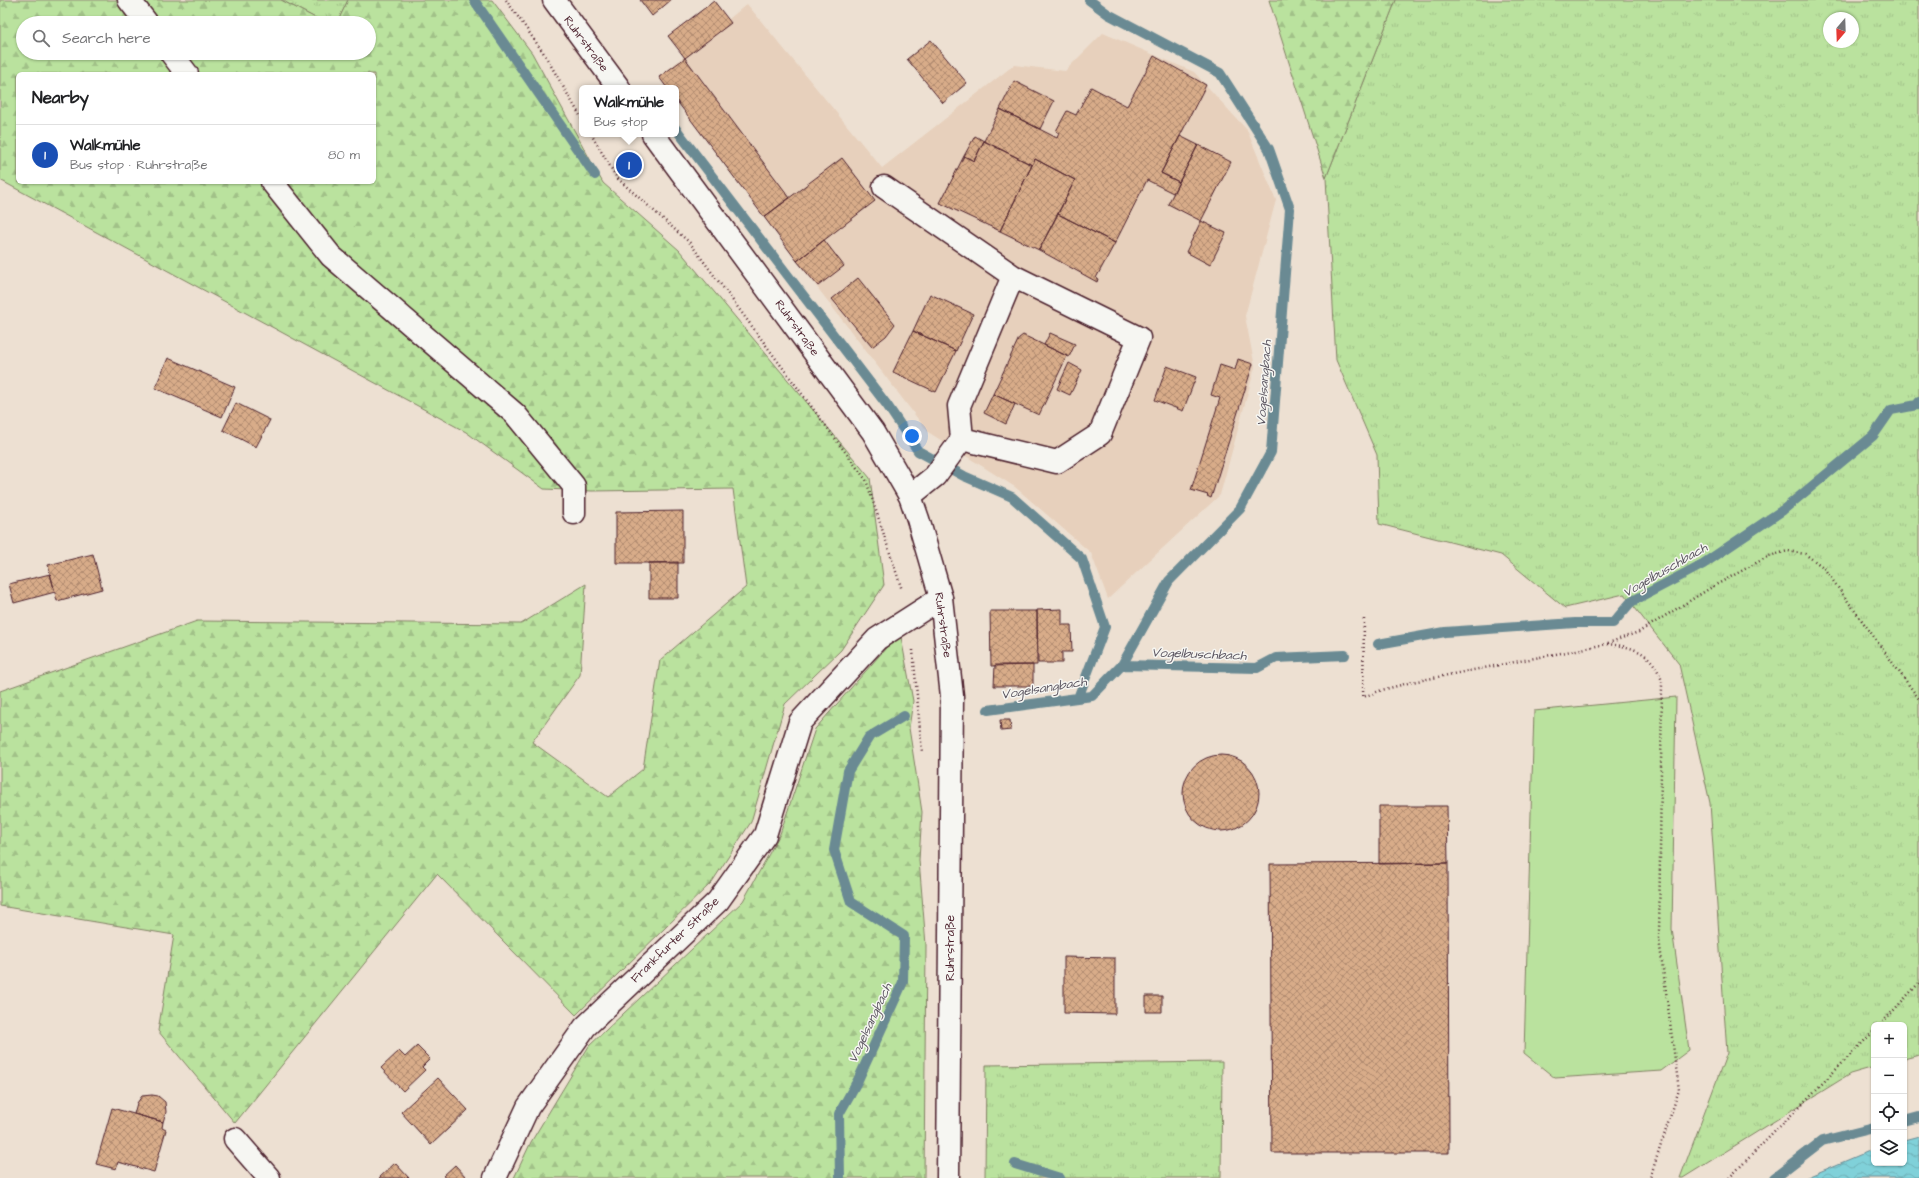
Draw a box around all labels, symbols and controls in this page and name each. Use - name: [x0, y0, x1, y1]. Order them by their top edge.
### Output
- north arrow: [1823, 12, 1859, 48]
- street label: Ruhrstraße: [559, 13, 613, 76]
- search box: [16, 16, 376, 60]
- icon: search: [30, 27, 52, 49]
- text: Search here: [62, 28, 151, 49]
- popup: [579, 85, 679, 137]
- text: Nearby: [32, 86, 89, 110]
- text: Walkmühle: [594, 92, 664, 113]
- text: Bus stop: [594, 113, 648, 131]
- text: Walkmühle: [70, 135, 141, 156]
- text: 1: [44, 146, 46, 164]
- text: 80 m: [328, 146, 360, 164]
- pin: 1: [616, 150, 642, 180]
- text: Bus stop · Ruhrstraße: [70, 156, 207, 174]
- street label: Ruhrstraße: [771, 296, 824, 360]
- water label: Vogelsangbach: [1252, 339, 1277, 427]
- your location: [902, 426, 922, 446]
- water label: Vogelbuschbach: [1619, 538, 1712, 602]
- street label: Ruhrstraße: [930, 591, 956, 659]
- water label: Vogelbuschbach: [1151, 643, 1247, 666]
- water label: Vogelsangbach: [1000, 672, 1089, 705]
- street label: Frankfurter Straße: [627, 893, 723, 987]
- street label: Ruhrstraße: [942, 915, 959, 981]
- water label: Vogelsangbach: [844, 980, 898, 1066]
- map controls: [1871, 1022, 1907, 1166]
- button: +: [1871, 1022, 1907, 1058]
- button: −: [1871, 1058, 1907, 1094]
- button: locate: [1871, 1094, 1907, 1130]
- button: layers: [1871, 1130, 1907, 1166]

